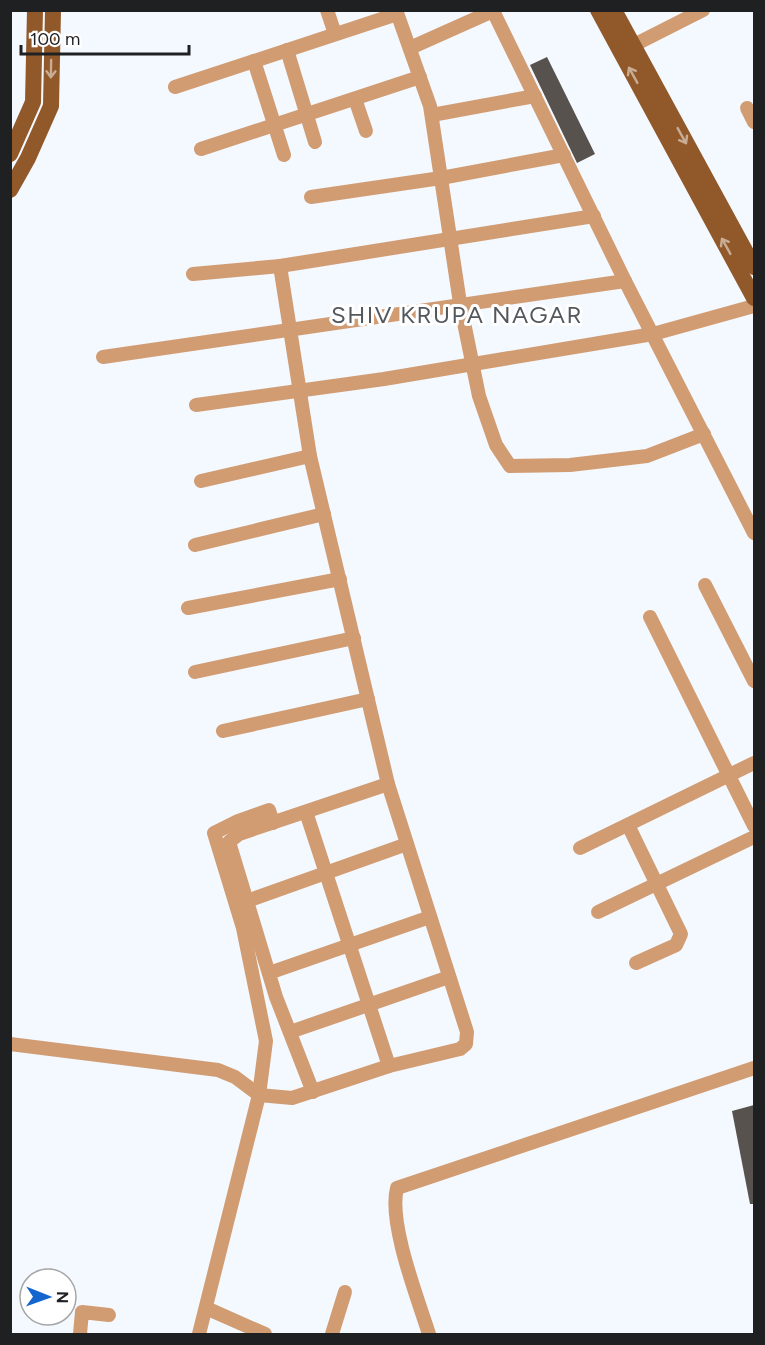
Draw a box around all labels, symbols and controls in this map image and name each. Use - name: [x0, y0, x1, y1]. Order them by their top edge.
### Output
- scale bar: [21, 18, 189, 56]
- text: 100 m: [30, 28, 80, 50]
- one-way arrow: [46, 58, 57, 78]
- one-way arrow: [627, 67, 638, 85]
- one-way arrow: [677, 126, 688, 144]
- one-way arrow: [720, 238, 731, 256]
- district label: SHIV KRUPA NAGAR: [331, 300, 583, 329]
- north arrow: [18, 1267, 78, 1327]
- text: N: [53, 1291, 72, 1304]

